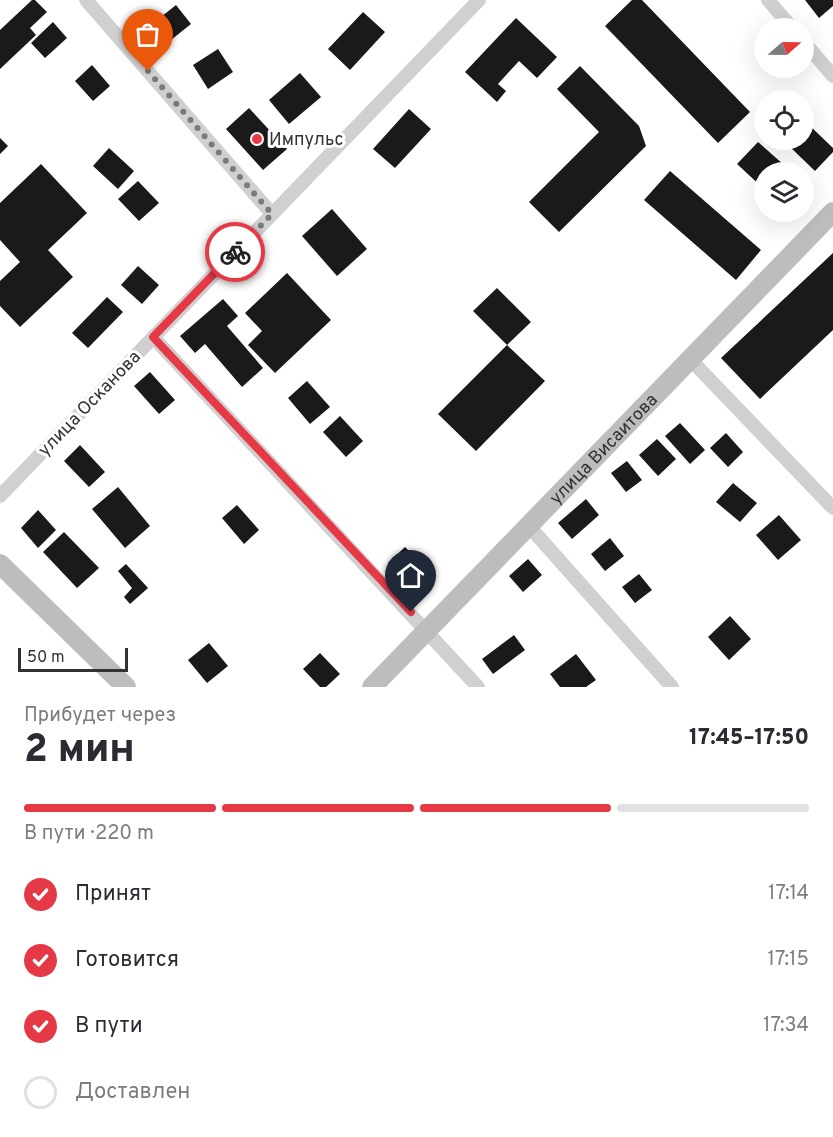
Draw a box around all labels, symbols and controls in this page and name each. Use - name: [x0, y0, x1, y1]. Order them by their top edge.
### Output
- pin: [122, 9, 173, 71]
- icon: bag: [131, 18, 164, 51]
- north arrow: [754, 18, 814, 78]
- map controls: [754, 18, 814, 222]
- button: locate: [754, 90, 814, 150]
- place label: Импульс: [269, 129, 343, 152]
- marker: Импульс: [250, 132, 264, 146]
- button: layers: [754, 162, 814, 222]
- courier: [205, 222, 265, 282]
- icon: bike: [219, 236, 252, 269]
- street label: улица Осканова: [34, 346, 146, 462]
- street label: улица Висаитова: [545, 389, 663, 510]
- pin: [385, 550, 436, 612]
- icon: home: [394, 559, 427, 592]
- scale bar: [18, 645, 128, 672]
- text: 50 m: [27, 648, 65, 668]
- text: Прибудет через: [24, 703, 176, 729]
- text: 17:45–17:50: [689, 725, 809, 752]
- text: 2 мин: [24, 727, 135, 776]
- text: В пути · 220 m: [24, 821, 154, 847]
- icon: check: [24, 878, 57, 911]
- text: Принят: [75, 881, 151, 908]
- text: 17:14: [768, 881, 809, 907]
- icon: check: [24, 944, 57, 977]
- text: Готовится: [75, 947, 179, 974]
- text: 17:15: [768, 947, 809, 973]
- icon: check: [24, 1010, 57, 1043]
- text: В пути: [75, 1013, 143, 1040]
- text: 17:34: [763, 1013, 809, 1039]
- text: Доставлен: [75, 1079, 190, 1106]

